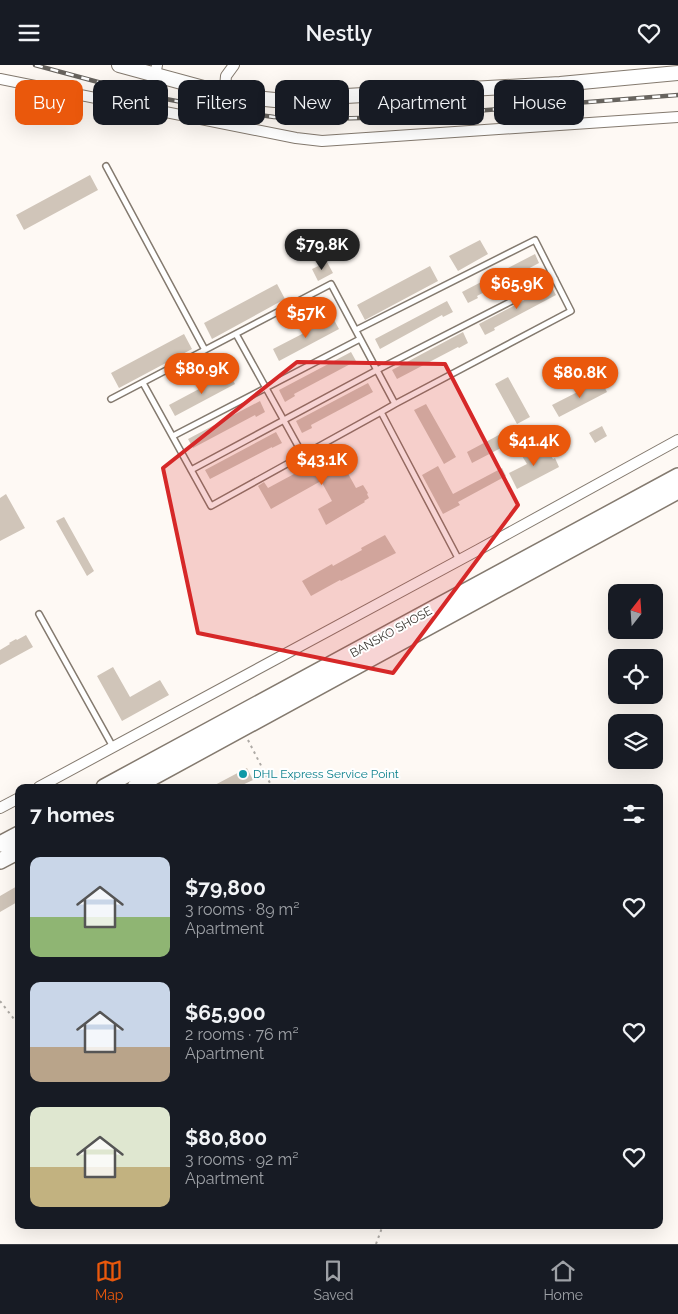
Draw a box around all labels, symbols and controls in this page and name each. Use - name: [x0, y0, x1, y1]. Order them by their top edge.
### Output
- icon: menu: [15, 19, 43, 47]
- icon: heart: [635, 19, 663, 47]
- text: Nestly: [306, 20, 372, 46]
- chip: Buy: [15, 80, 83, 125]
- chip: Rent: [93, 80, 168, 125]
- chip: Filters: [178, 80, 265, 125]
- chip: New: [275, 80, 349, 125]
- chip: Apartment: [359, 80, 484, 125]
- chip: House: [494, 80, 584, 125]
- pin: $79.8K: [281, 229, 363, 271]
- text: $79.8K: [296, 235, 348, 254]
- pin: $65.9K: [476, 267, 558, 310]
- text: $65.9K: [491, 274, 543, 293]
- pin: $57K: [276, 297, 336, 339]
- text: $57K: [287, 303, 325, 322]
- pin: $80.9K: [161, 353, 243, 395]
- pin: $80.8K: [539, 357, 621, 399]
- text: $80.9K: [175, 359, 229, 378]
- text: $80.8K: [553, 363, 607, 382]
- pin: $41.4K: [493, 425, 575, 467]
- text: $41.4K: [509, 431, 559, 450]
- pin: $43.1K: [281, 443, 363, 486]
- text: $43.1K: [297, 450, 347, 469]
- north arrow: [608, 584, 662, 639]
- map controls: [608, 584, 663, 769]
- street label: BANSKO SHOSE: [348, 604, 434, 660]
- button: locate: [608, 649, 663, 704]
- button: layers: [608, 714, 663, 769]
- place label: DHL Express Service Point: [253, 767, 399, 781]
- marker: DHL Express Service Point: [237, 768, 249, 780]
- icon: filters: [620, 800, 648, 828]
- text: 7 homes: [30, 802, 115, 827]
- text: $79,800: [185, 875, 266, 900]
- icon: home: [70, 877, 130, 937]
- icon: heart: [620, 893, 648, 921]
- text: 3 rooms · 89 m²: [185, 900, 300, 919]
- text: Apartment: [185, 919, 264, 938]
- text: $65,900: [185, 1000, 266, 1025]
- icon: home: [70, 1002, 130, 1062]
- icon: heart: [620, 1018, 648, 1046]
- text: 2 rooms · 76 m²: [185, 1025, 299, 1044]
- text: Apartment: [185, 1044, 264, 1063]
- text: $80,800: [185, 1125, 267, 1150]
- icon: home: [70, 1127, 130, 1187]
- icon: heart: [620, 1143, 648, 1171]
- text: 3 rooms · 92 m²: [185, 1150, 298, 1169]
- text: Apartment: [185, 1169, 264, 1188]
- tab: Map: [95, 1257, 123, 1303]
- tab: Saved: [313, 1257, 353, 1303]
- tab: Home: [543, 1257, 583, 1303]

